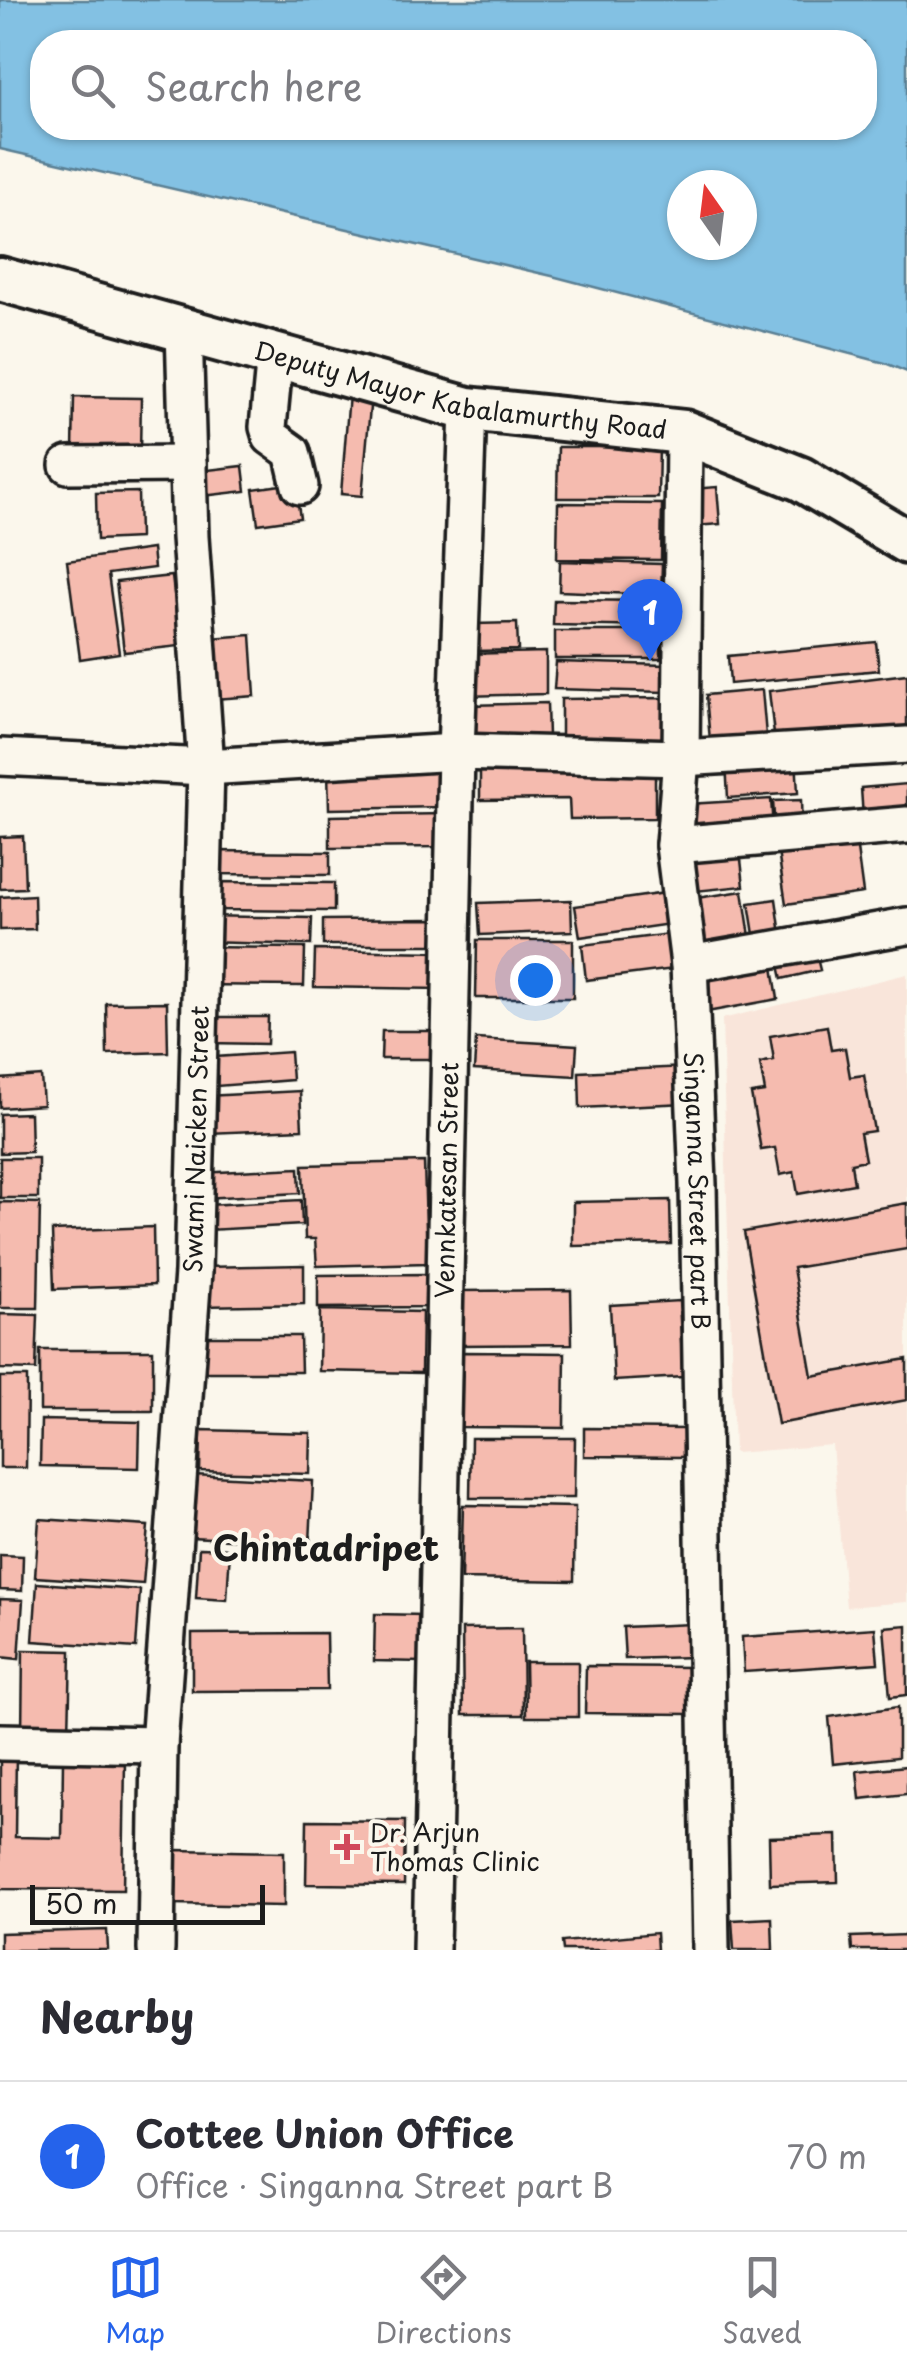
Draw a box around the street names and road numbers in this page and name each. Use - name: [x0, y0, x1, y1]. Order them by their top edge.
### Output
- street label: Deputy Mayor Kabalamurthy Road: [250, 331, 669, 448]
- street label: Swami Naicken Street: [173, 1005, 218, 1273]
- street label: Singanna Street part B: [675, 1051, 720, 1330]
- street label: Vennkatesan Street: [425, 1062, 468, 1299]

